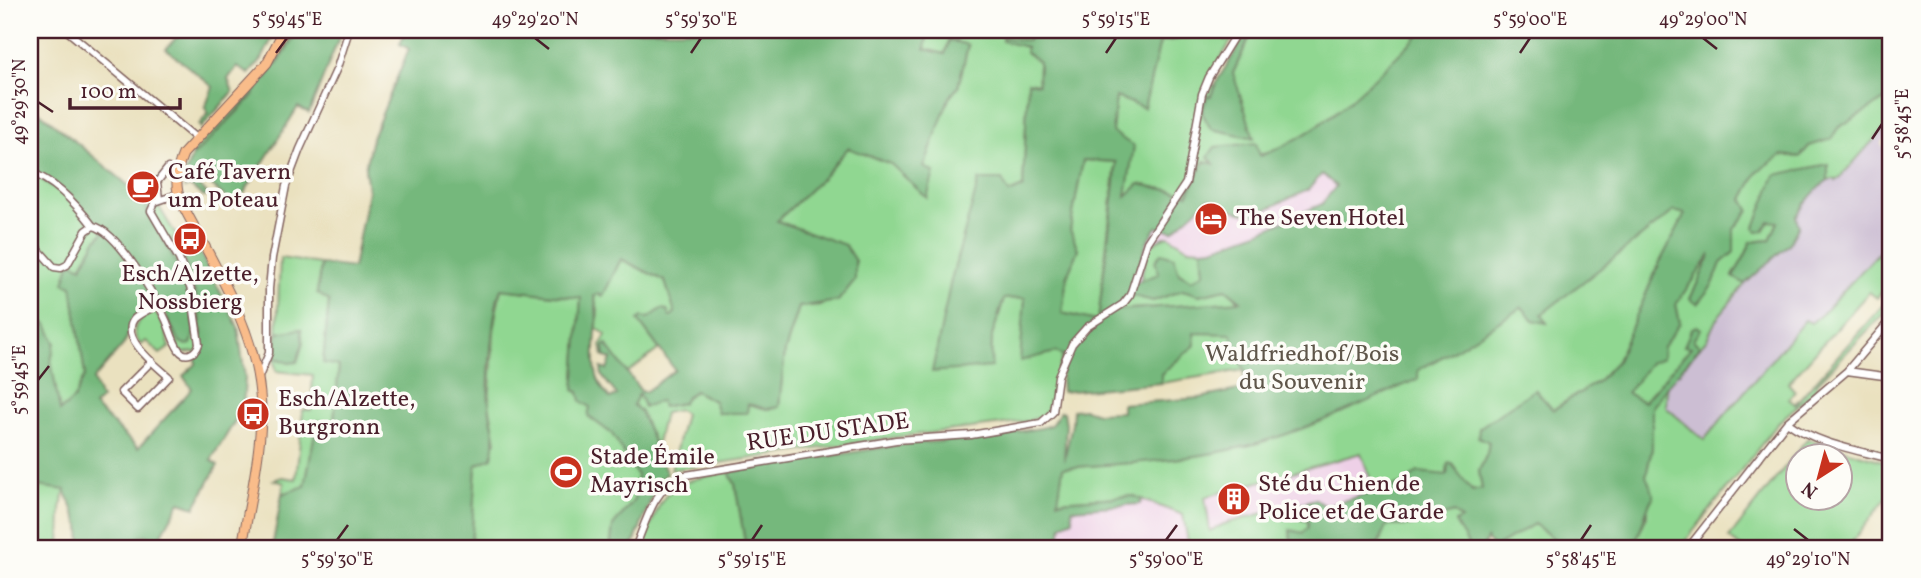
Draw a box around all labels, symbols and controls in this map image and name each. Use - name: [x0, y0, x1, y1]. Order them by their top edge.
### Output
- text: 5°59'45"E: [252, 8, 323, 33]
- text: 49°29'20"N: [491, 8, 579, 33]
- text: 5°59'30"E: [665, 8, 737, 33]
- text: 5°59'15"E: [1082, 8, 1151, 33]
- text: 5°59'00"E: [1493, 8, 1567, 33]
- text: 49°29'00"N: [1659, 8, 1747, 33]
- text: 49°29'30"N: [8, 59, 33, 145]
- scale bar: [70, 66, 180, 110]
- text: 100 m: [80, 78, 137, 107]
- text: 5°58'45"E: [1891, 88, 1916, 160]
- place label: Café Tavern um Poteau: [168, 156, 291, 218]
- cafe icon: Café Tavern um Poteau: [124, 168, 162, 206]
- hotel icon: The Seven Hotel: [1192, 200, 1230, 238]
- place label: The Seven Hotel: [1236, 202, 1405, 236]
- bus stop icon: Esch/Alzette, Nossbierg: [171, 220, 209, 258]
- place label: Esch/Alzette, Nossbierg: [121, 258, 259, 320]
- park label: Waldfriedhof/Bois du Souvenir: [1205, 338, 1399, 400]
- text: 5°59'45"E: [8, 344, 33, 415]
- place label: Esch/Alzette, Burgronn: [278, 383, 415, 445]
- bus stop icon: Esch/Alzette, Burgronn: [234, 395, 272, 433]
- street label: RUE DU STADE: [745, 405, 911, 461]
- place label: Stade Émile Mayrisch: [590, 441, 715, 503]
- north arrow: [1784, 442, 1854, 512]
- sports icon: Stade Émile Mayrisch: [547, 453, 585, 491]
- place label: Sté du Chien de Police et de Garde: [1258, 468, 1444, 530]
- text: N: [1797, 474, 1823, 504]
- building icon: Sté du Chien de Police et de Garde: [1215, 480, 1253, 518]
- text: 5°59'30"E: [301, 548, 373, 573]
- text: 5°59'15"E: [718, 548, 787, 573]
- text: 5°59'00"E: [1129, 548, 1203, 573]
- text: 5°58'45"E: [1545, 548, 1617, 573]
- text: 49°29'10"N: [1766, 548, 1850, 573]

